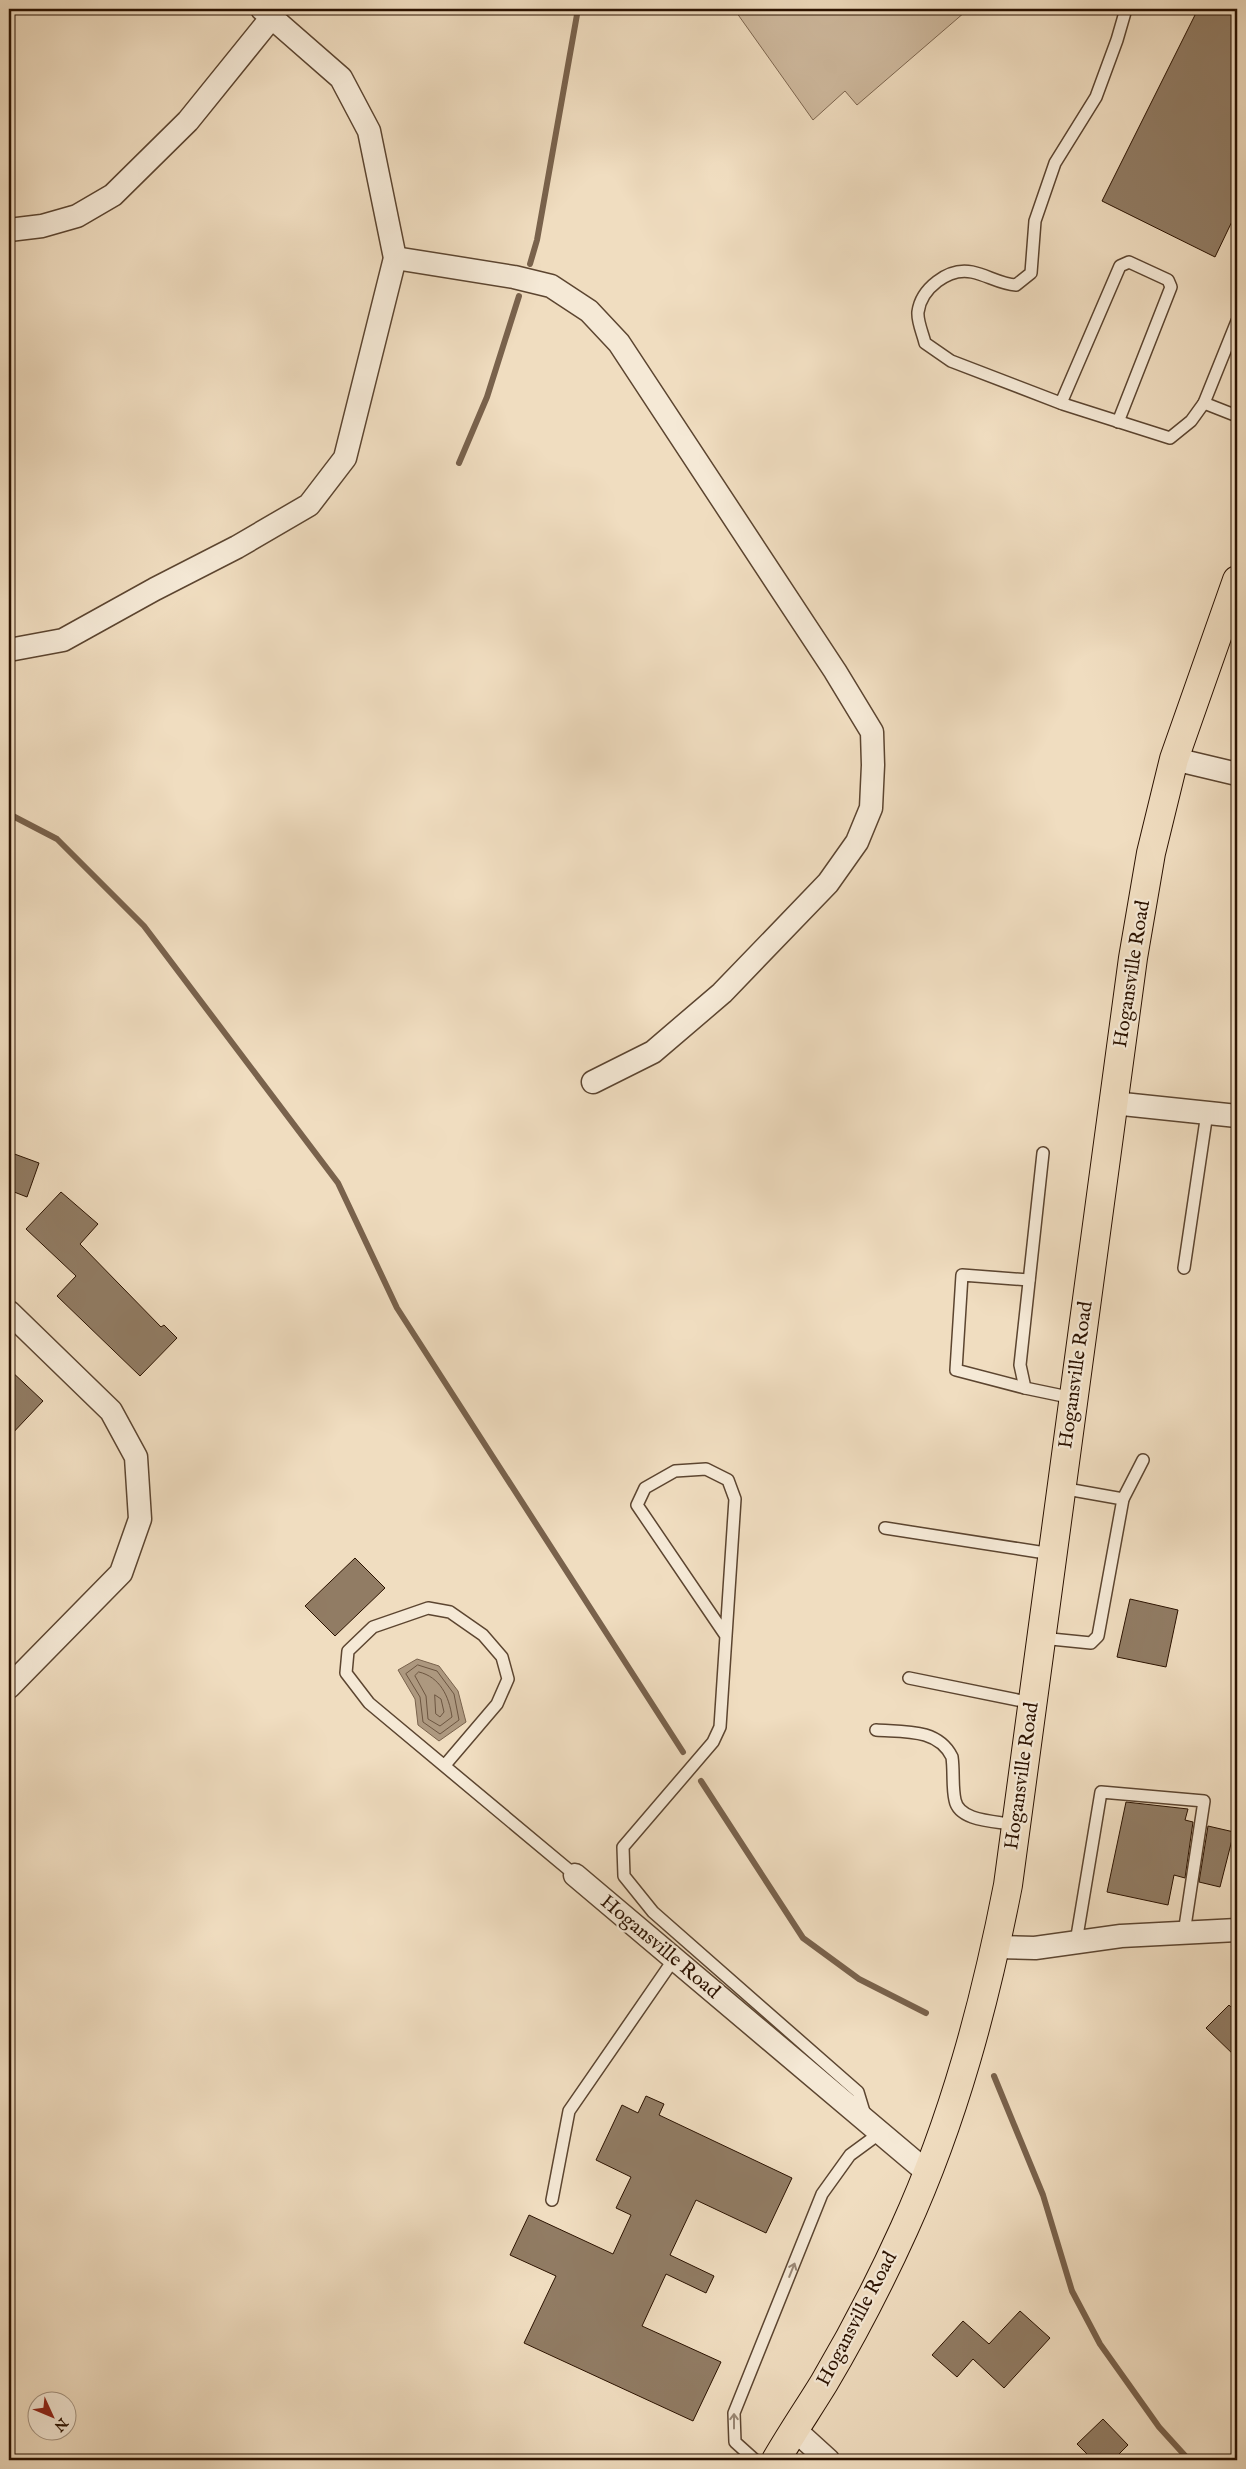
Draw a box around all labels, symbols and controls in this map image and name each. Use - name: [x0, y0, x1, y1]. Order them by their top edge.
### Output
- street label: Hogansville Road: [1108, 898, 1156, 1049]
- street label: Hogansville Road: [1053, 1299, 1099, 1450]
- street label: Hogansville Road: [999, 1700, 1045, 1851]
- street label: Hogansville Road: [595, 1890, 725, 2005]
- street label: Hogansville Road: [811, 2247, 903, 2391]
- one-way arrow: [788, 2262, 797, 2277]
- north arrow: [28, 2392, 78, 2442]
- text: N: [50, 2413, 72, 2435]
- one-way arrow: [729, 2413, 739, 2430]

